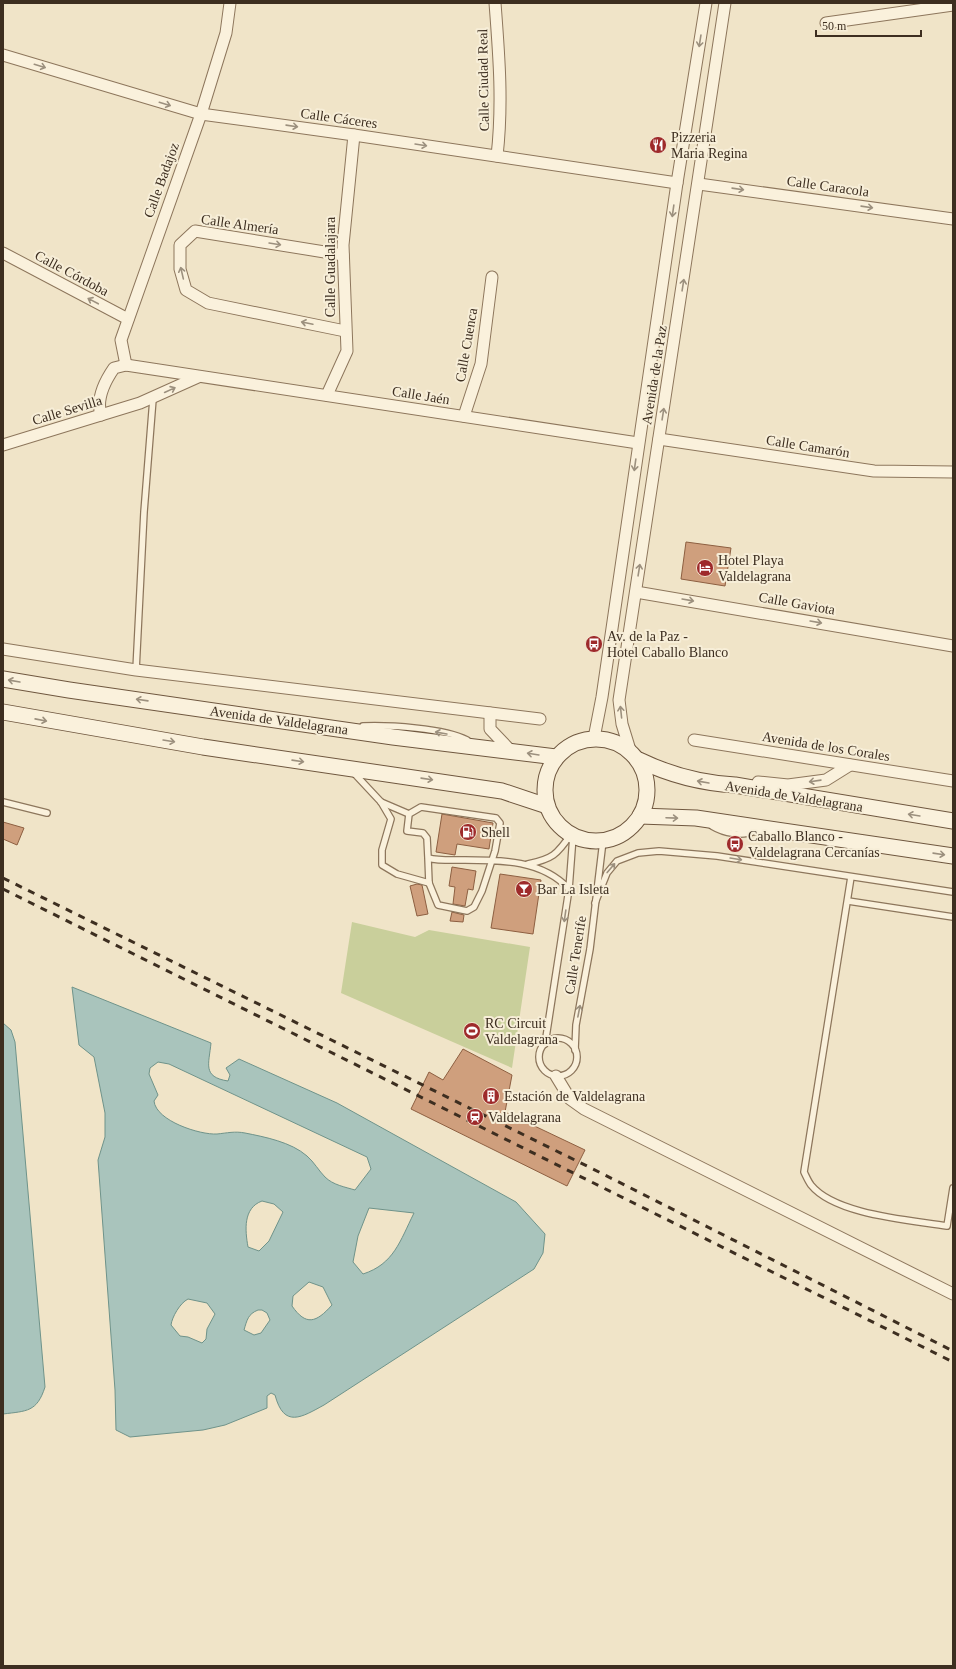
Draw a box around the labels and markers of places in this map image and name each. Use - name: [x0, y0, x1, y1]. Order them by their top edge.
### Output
- place label: Pizzeria Maria Regina: [671, 130, 748, 161]
- restaurant icon: Pizzeria Maria Regina: [648, 135, 668, 155]
- place label: Hotel Playa Valdelagrana: [718, 553, 792, 584]
- hotel icon: Hotel Playa Valdelagrana: [695, 558, 715, 578]
- place label: Av. de la Paz - Hotel Caballo Blanco: [607, 629, 728, 660]
- bus stop icon: Av. de la Paz - Hotel Caballo Blanco: [584, 634, 604, 654]
- fuel station icon: Shell: [458, 822, 478, 842]
- place label: Shell: [481, 825, 510, 840]
- place label: Caballo Blanco - Valdelagrana Cercanías: [748, 829, 880, 860]
- bus stop icon: Caballo Blanco - Valdelagrana Cercanías: [725, 834, 745, 854]
- bar icon: Bar La Isleta: [514, 879, 534, 899]
- place label: Bar La Isleta: [537, 882, 610, 897]
- place label: RC Circuit Valdelagrana: [485, 1016, 559, 1047]
- sports icon: RC Circuit Valdelagrana: [462, 1021, 482, 1041]
- building icon: Estación de Valdelagrana: [481, 1086, 501, 1106]
- place label: Estación de Valdelagrana: [504, 1089, 646, 1104]
- station icon: Valdelagrana: [465, 1107, 485, 1127]
- place label: Valdelagrana: [488, 1110, 562, 1125]

